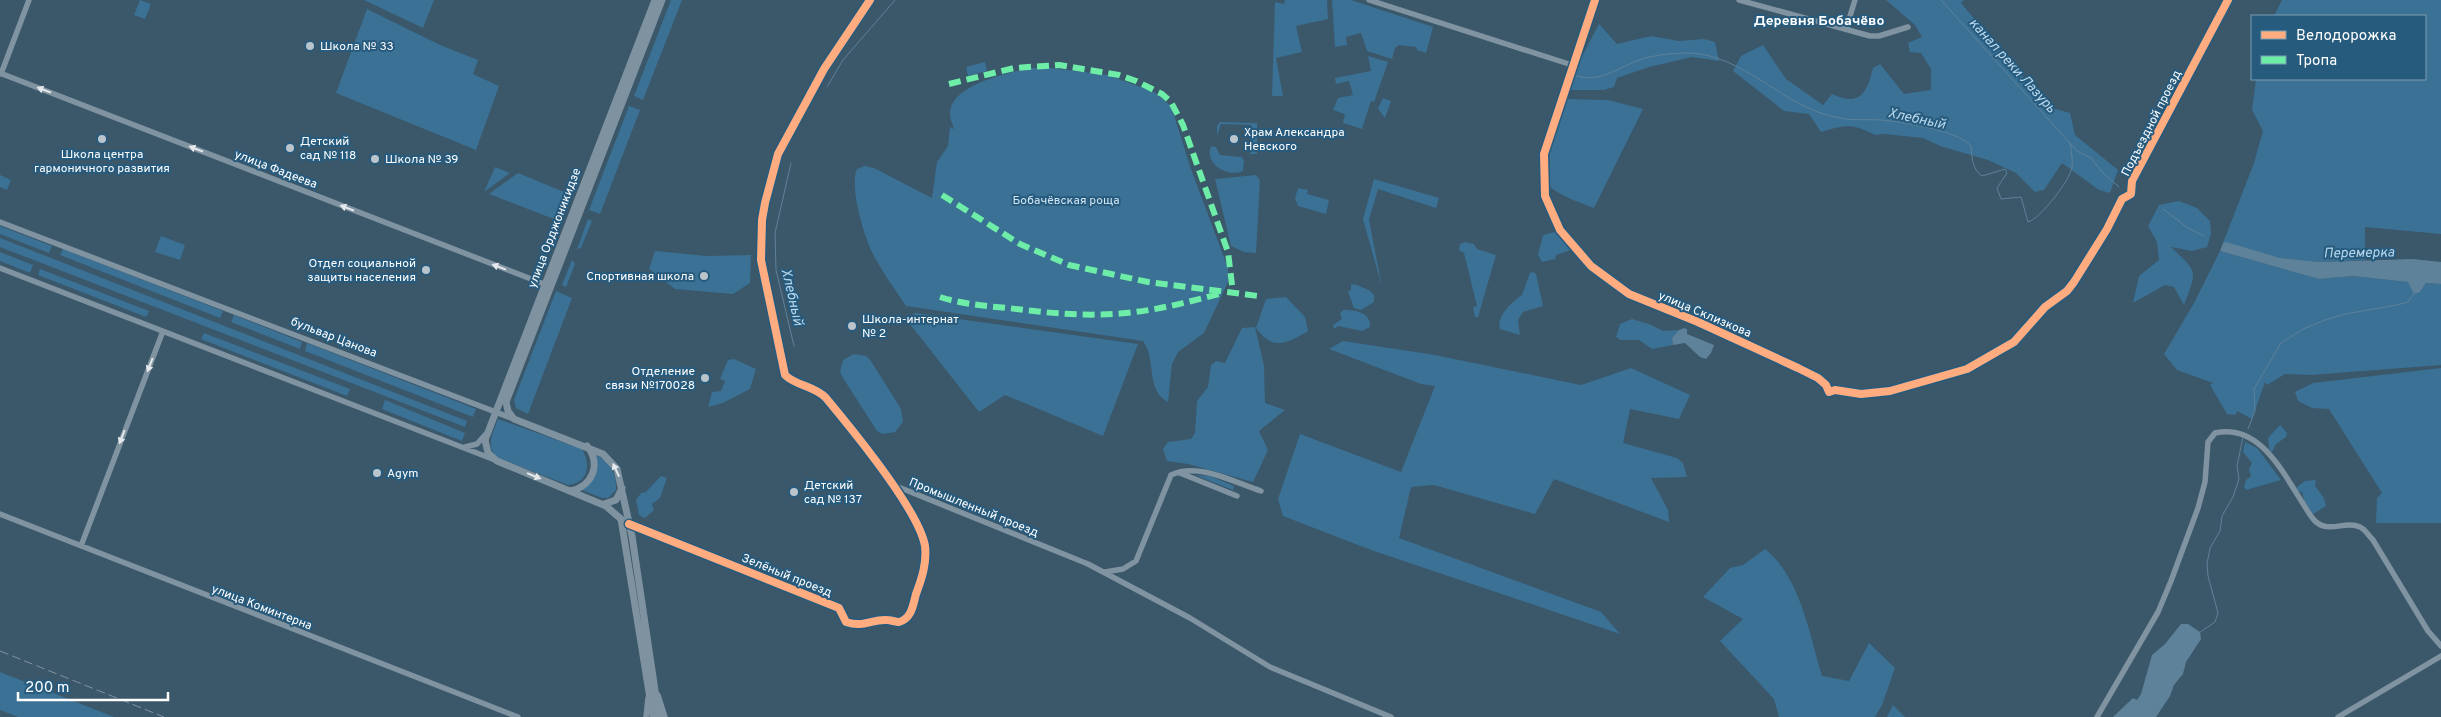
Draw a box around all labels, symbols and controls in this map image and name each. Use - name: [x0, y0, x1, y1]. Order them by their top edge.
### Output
- district label: Деревня Бобачёво: [1754, 13, 1884, 30]
- water label: канал реки Лазурь: [1965, 15, 2059, 117]
- legend: [2251, 15, 2426, 80]
- text: Велодорожка: [2296, 27, 2396, 46]
- place label: Школа № 33: [320, 39, 394, 55]
- marker: Школа № 33: [304, 40, 316, 52]
- text: Тропа: [2296, 52, 2337, 71]
- street label: Подъездной проезд: [2118, 68, 2186, 179]
- one-way arrow: [36, 86, 51, 94]
- water label: Хлебный: [1887, 105, 1948, 134]
- place label: Храм Александра Невского: [1244, 125, 1345, 155]
- marker: Школа центра гармоничного развития: [96, 133, 108, 145]
- marker: Храм Александра Невского: [1228, 133, 1240, 145]
- place label: Детский сад № 118: [300, 134, 356, 164]
- marker: Детский сад № 118: [284, 142, 296, 154]
- one-way arrow: [188, 145, 203, 152]
- place label: Школа центра гармоничного развития: [34, 147, 170, 177]
- street label: улица Фадеева: [232, 147, 319, 193]
- place label: Школа № 39: [385, 152, 459, 168]
- marker: Школа № 39: [369, 153, 381, 165]
- street label: улица Орджоникидзе: [525, 166, 585, 291]
- park label: Бобачёвская роща: [1012, 193, 1120, 209]
- one-way arrow: [339, 204, 354, 212]
- water label: Перемерка: [2323, 244, 2395, 263]
- place label: Отдел социальной защиты населения: [307, 256, 416, 286]
- one-way arrow: [491, 262, 506, 270]
- marker: Отдел социальной защиты населения: [420, 264, 432, 276]
- water label: Хлебный: [777, 267, 807, 328]
- place label: Спортивная школа: [586, 269, 694, 285]
- marker: Спортивная школа: [698, 270, 710, 282]
- street label: улица Склизкова: [1656, 288, 1754, 342]
- place label: Школа-интернат № 2: [862, 312, 959, 342]
- street label: бульвар Цанова: [288, 314, 379, 362]
- marker: Школа-интернат № 2: [846, 320, 858, 332]
- one-way arrow: [146, 357, 153, 372]
- place label: Отделение связи №170028: [605, 364, 695, 394]
- marker: Отделение связи №170028: [699, 372, 711, 384]
- one-way arrow: [118, 430, 125, 445]
- one-way arrow: [612, 463, 620, 477]
- place label: Agym: [387, 466, 419, 482]
- marker: Agym: [371, 467, 383, 479]
- one-way arrow: [527, 472, 542, 480]
- street label: Промышленный проезд: [906, 475, 1041, 541]
- place label: Детский сад № 137: [804, 478, 862, 508]
- marker: Детский сад № 137: [788, 486, 800, 498]
- street label: Зелёный проезд: [739, 550, 834, 601]
- street label: улица Коминтерна: [209, 581, 314, 634]
- scale bar: [18, 670, 168, 702]
- text: 200 m: [25, 679, 70, 698]

